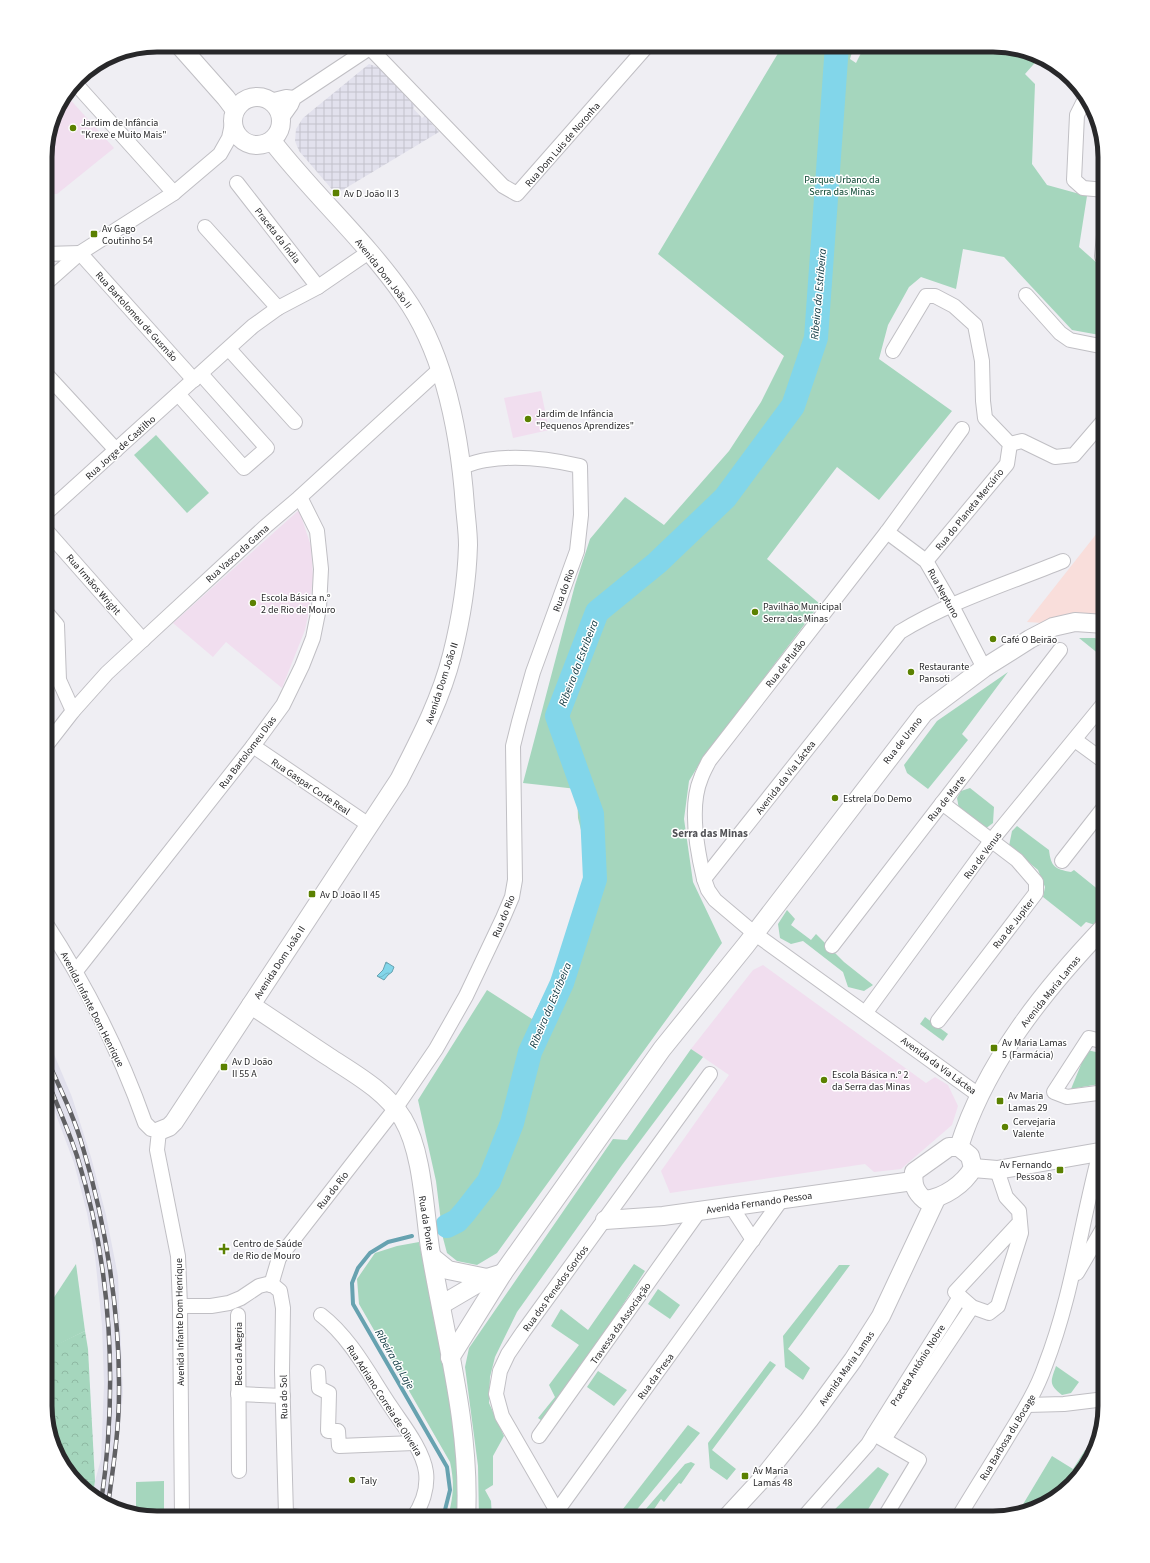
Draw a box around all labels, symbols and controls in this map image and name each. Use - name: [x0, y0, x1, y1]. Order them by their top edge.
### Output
- street label: Rua Dom Luis de Noronha: [522, 99, 603, 190]
- place label: Jardim de Infância "Krexe e Muito Mais": [81, 116, 167, 142]
- marker: Jardim de Infância "Krexe e Muito Mais": [68, 123, 78, 133]
- park label: Parque Urbano da Serra das Minas: [804, 173, 880, 199]
- place label: Av D João II 3: [344, 187, 399, 201]
- marker: Av D João II 3: [331, 188, 341, 198]
- street label: Praceta da Índia: [251, 205, 303, 266]
- place label: Av Gago Coutinho 54: [102, 222, 153, 248]
- marker: Av Gago Coutinho 54: [89, 229, 99, 239]
- street label: Avenida Dom João II: [351, 236, 415, 311]
- water label: Ribeira da Estribeira: [807, 248, 830, 340]
- street label: Rua Bartolomeu de Gusmão: [92, 269, 181, 365]
- place label: Jardim de Infância "Pequenos Aprendizes": [536, 407, 634, 433]
- street label: Rua Jorge de Castilho: [82, 412, 159, 483]
- marker: Jardim de Infância "Pequenos Aprendizes": [523, 414, 533, 424]
- street label: Rua do Planeta Mercúrio: [932, 466, 1007, 554]
- street label: Rua Vasco da Gama: [203, 521, 273, 586]
- street label: Rua Irmãos Wright: [63, 551, 124, 619]
- street label: Rua Neptuno: [924, 566, 963, 621]
- street label: Rua do Rio: [550, 567, 578, 614]
- place label: Escola Básica n.º 2 de Rio de Mouro: [261, 591, 335, 617]
- marker: Escola Básica n.º 2 de Rio de Mouro: [248, 598, 258, 608]
- place label: Pavilhão Municipal Serra das Minas: [763, 600, 842, 626]
- marker: Pavilhão Municipal Serra das Minas: [750, 607, 760, 617]
- water label: Ribeira da Estribeira: [555, 618, 602, 709]
- place label: Café O Beirão: [1001, 633, 1057, 647]
- marker: Café O Beirão: [988, 634, 998, 644]
- street label: Rua de Plutão: [762, 636, 809, 691]
- street label: Avenida Dom João II: [422, 641, 462, 726]
- place label: Restaurante Pansoti: [919, 660, 969, 686]
- marker: Restaurante Pansoti: [906, 667, 916, 677]
- street label: Rua Bartolomeu Dias: [216, 713, 280, 792]
- street label: Rua de Urano: [880, 714, 926, 767]
- street label: Avenida da Via Láctea: [753, 738, 819, 817]
- street label: Rua Gaspar Corte Real: [268, 755, 353, 819]
- street label: Rua de Marte: [924, 773, 969, 824]
- place label: Estrela Do Demo: [843, 792, 912, 806]
- marker: Estrela Do Demo: [830, 793, 840, 803]
- district label: Serra das Minas: [672, 826, 748, 841]
- street label: Rua de Venus: [960, 829, 1005, 882]
- place label: Av D João II 45: [320, 888, 380, 902]
- marker: Av D João II 45: [307, 889, 317, 899]
- street label: Rua do Rio: [489, 893, 519, 940]
- street label: Rua de Jupiter: [990, 895, 1038, 952]
- street label: Avenida Dom João II: [251, 923, 309, 1002]
- street label: Avenida Infante Dom Henrique: [57, 949, 127, 1070]
- street label: Avenida Maria Lamas: [1018, 953, 1084, 1030]
- water label: Ribeira da Estribeira: [526, 960, 575, 1050]
- street label: Avenida da Via Láctea: [898, 1034, 979, 1098]
- place label: Av Maria Lamas 5 (Farmácia): [1002, 1036, 1067, 1062]
- marker: Av Maria Lamas 5 (Farmácia): [989, 1043, 999, 1053]
- place label: Av D João II 55 A: [232, 1055, 273, 1081]
- marker: Av D João II 55 A: [219, 1062, 229, 1072]
- place label: Escola Básica n.º 2 da Serra das Minas: [832, 1068, 910, 1094]
- marker: Escola Básica n.º 2 da Serra das Minas: [819, 1075, 829, 1085]
- place label: Av Maria Lamas 29: [1008, 1089, 1047, 1115]
- marker: Av Maria Lamas 29: [995, 1096, 1005, 1106]
- place label: Cervejaria Valente: [1013, 1115, 1055, 1141]
- marker: Cervejaria Valente: [1000, 1122, 1010, 1132]
- place label: Av Fernando Pessoa 8: [1000, 1158, 1052, 1184]
- marker: Av Fernando Pessoa 8: [1055, 1165, 1065, 1175]
- street label: Rua do Rio: [314, 1169, 352, 1213]
- street label: Avenida Fernando Pessoa: [705, 1189, 813, 1217]
- street label: Rua da Ponte: [415, 1195, 437, 1252]
- place label: Centro de Saúde de Rio de Mouro: [233, 1237, 302, 1263]
- marker: Centro de Saúde de Rio de Mouro: [218, 1243, 230, 1255]
- street label: Rua dos Penedos Gordos: [520, 1243, 592, 1335]
- street label: Avenida Infante Dom Henrique: [172, 1258, 188, 1386]
- street label: Travessa da Associação: [587, 1280, 654, 1367]
- street label: Beco da Alegria: [232, 1322, 246, 1386]
- street label: Praceta António Nobre: [887, 1322, 949, 1409]
- water label: Ribeira da Laje: [371, 1327, 418, 1392]
- street label: Avenida Maria Lamas: [816, 1328, 878, 1409]
- street label: Rua Adriano Correia de Oliveira: [343, 1342, 425, 1459]
- street label: Rua da Presa: [634, 1351, 677, 1403]
- street label: Rua do Sol: [277, 1374, 291, 1419]
- street label: Rua Barbosa du Bocage: [977, 1392, 1039, 1483]
- place label: Av Maria Lamas 48: [753, 1464, 792, 1490]
- marker: Av Maria Lamas 48: [740, 1471, 750, 1481]
- place label: Taly: [360, 1474, 377, 1488]
- marker: Taly: [347, 1475, 357, 1485]

